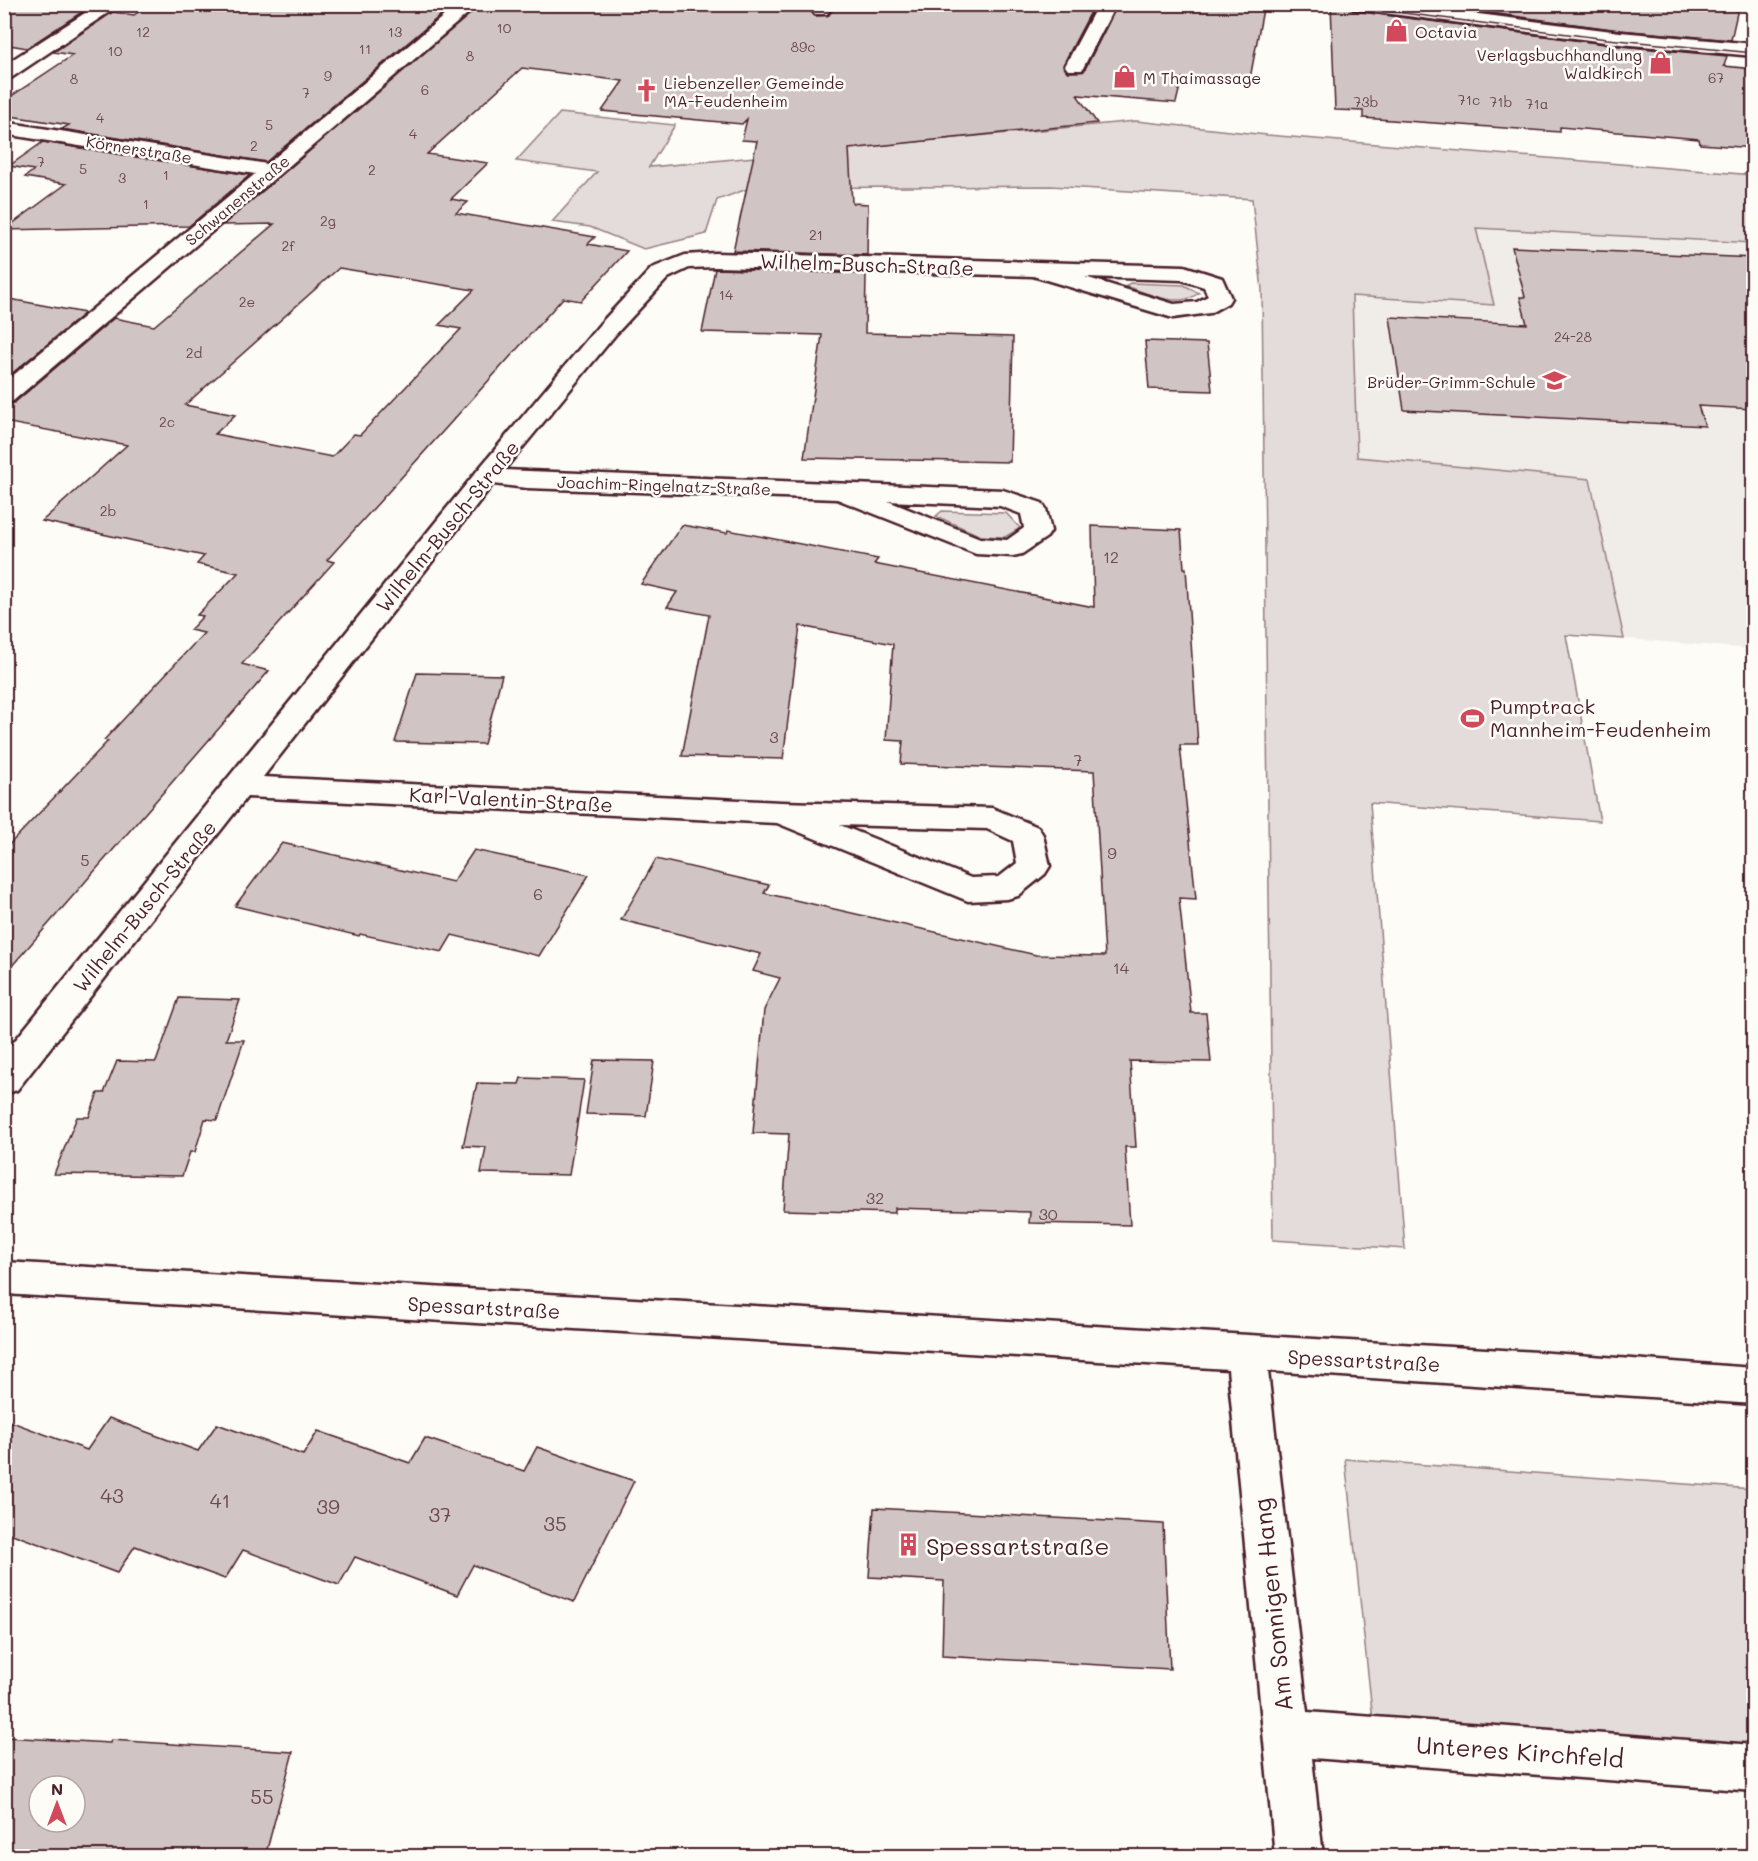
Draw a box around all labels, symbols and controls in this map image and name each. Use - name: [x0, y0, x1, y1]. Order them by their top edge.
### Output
- house number: 10: [497, 18, 512, 37]
- shop icon: Octavia: [1384, 18, 1410, 44]
- place label: Octavia: [1415, 21, 1477, 42]
- house number: 12: [136, 22, 150, 41]
- house number: 13: [388, 22, 402, 41]
- house number: 89c: [791, 37, 815, 56]
- house number: 11: [359, 39, 371, 58]
- house number: 10: [108, 41, 123, 60]
- place label: Verlagsbuchhandlung Waldkirch: [1476, 44, 1642, 83]
- house number: 8: [466, 46, 474, 65]
- shop icon: Verlagsbuchhandlung Waldkirch: [1647, 50, 1673, 76]
- shop icon: M Thaimassage: [1112, 64, 1138, 90]
- house number: 9: [324, 66, 332, 85]
- place label: M Thaimassage: [1143, 67, 1261, 88]
- house number: 67: [1708, 68, 1724, 87]
- house number: 8: [70, 69, 78, 88]
- place label: Liebenzeller Gemeinde MA-Feudenheim: [664, 72, 844, 111]
- church icon: Liebenzeller Gemeinde MA-Feudenheim: [633, 78, 659, 104]
- house number: 6: [421, 80, 429, 99]
- house number: 7: [302, 83, 310, 102]
- house number: 71c: [1458, 90, 1480, 109]
- house number: 73b: [1354, 92, 1379, 111]
- house number: 71b: [1490, 92, 1513, 111]
- house number: 71a: [1526, 94, 1548, 113]
- house number: 4: [96, 108, 105, 127]
- house number: 5: [265, 115, 273, 134]
- house number: 4: [409, 124, 418, 143]
- street label: Körnerstraße: [85, 130, 193, 168]
- house number: 2: [250, 136, 258, 155]
- street label: Schwanenstraße: [180, 150, 294, 250]
- house number: 7: [37, 152, 45, 171]
- house number: 5: [79, 159, 87, 178]
- house number: 2: [368, 160, 376, 179]
- house number: 1: [163, 165, 169, 184]
- house number: 3: [118, 168, 126, 187]
- house number: 1: [143, 194, 149, 213]
- house number: 2g: [320, 211, 336, 230]
- house number: 21: [809, 225, 823, 244]
- house number: 2f: [281, 236, 295, 255]
- street label: Wilhelm-Busch-Straße: [760, 247, 974, 281]
- house number: 14: [719, 285, 734, 304]
- house number: 2e: [239, 292, 255, 311]
- house number: 24-28: [1554, 327, 1592, 346]
- house number: 2d: [186, 343, 202, 362]
- school or university icon: Brüder-Grimm-Schule: [1541, 368, 1567, 394]
- place label: Brüder-Grimm-Schule: [1367, 371, 1536, 392]
- house number: 2c: [159, 412, 175, 431]
- street label: Wilhelm-Busch-Straße: [370, 435, 524, 617]
- street label: Joachim-Ringelnatz-Straße: [557, 471, 771, 499]
- house number: 2b: [100, 501, 116, 520]
- house number: 12: [1103, 546, 1119, 567]
- place label: Pumptrack Mannheim-Feudenheim: [1490, 693, 1711, 742]
- sports icon: Pumptrack Mannheim-Feudenheim: [1459, 705, 1485, 731]
- house number: 3: [769, 726, 779, 747]
- house number: 7: [1074, 749, 1083, 770]
- street label: Karl-Valentin-Straße: [408, 781, 614, 817]
- street label: Wilhelm-Busch-Straße: [67, 815, 221, 997]
- house number: 9: [1107, 842, 1117, 863]
- house number: 5: [80, 849, 90, 870]
- house number: 6: [533, 883, 543, 904]
- house number: 14: [1113, 957, 1130, 978]
- house number: 32: [866, 1187, 884, 1208]
- house number: 30: [1038, 1203, 1058, 1224]
- street label: Spessartstraße: [407, 1290, 561, 1324]
- street label: Spessartstraße: [1287, 1343, 1441, 1377]
- house number: 43: [100, 1482, 124, 1508]
- house number: 41: [210, 1487, 230, 1513]
- house number: 39: [316, 1493, 340, 1519]
- street label: Am Sonnigen Hang: [1245, 1497, 1299, 1713]
- house number: 37: [429, 1501, 451, 1527]
- house number: 35: [543, 1510, 567, 1536]
- place label: Spessartstraße: [926, 1530, 1109, 1561]
- building icon: Spessartstraße: [895, 1532, 921, 1558]
- street label: Unteres Kirchfeld: [1415, 1728, 1625, 1774]
- north arrow: [27, 1774, 87, 1834]
- text: N: [51, 1778, 63, 1799]
- house number: 55: [250, 1783, 274, 1809]

